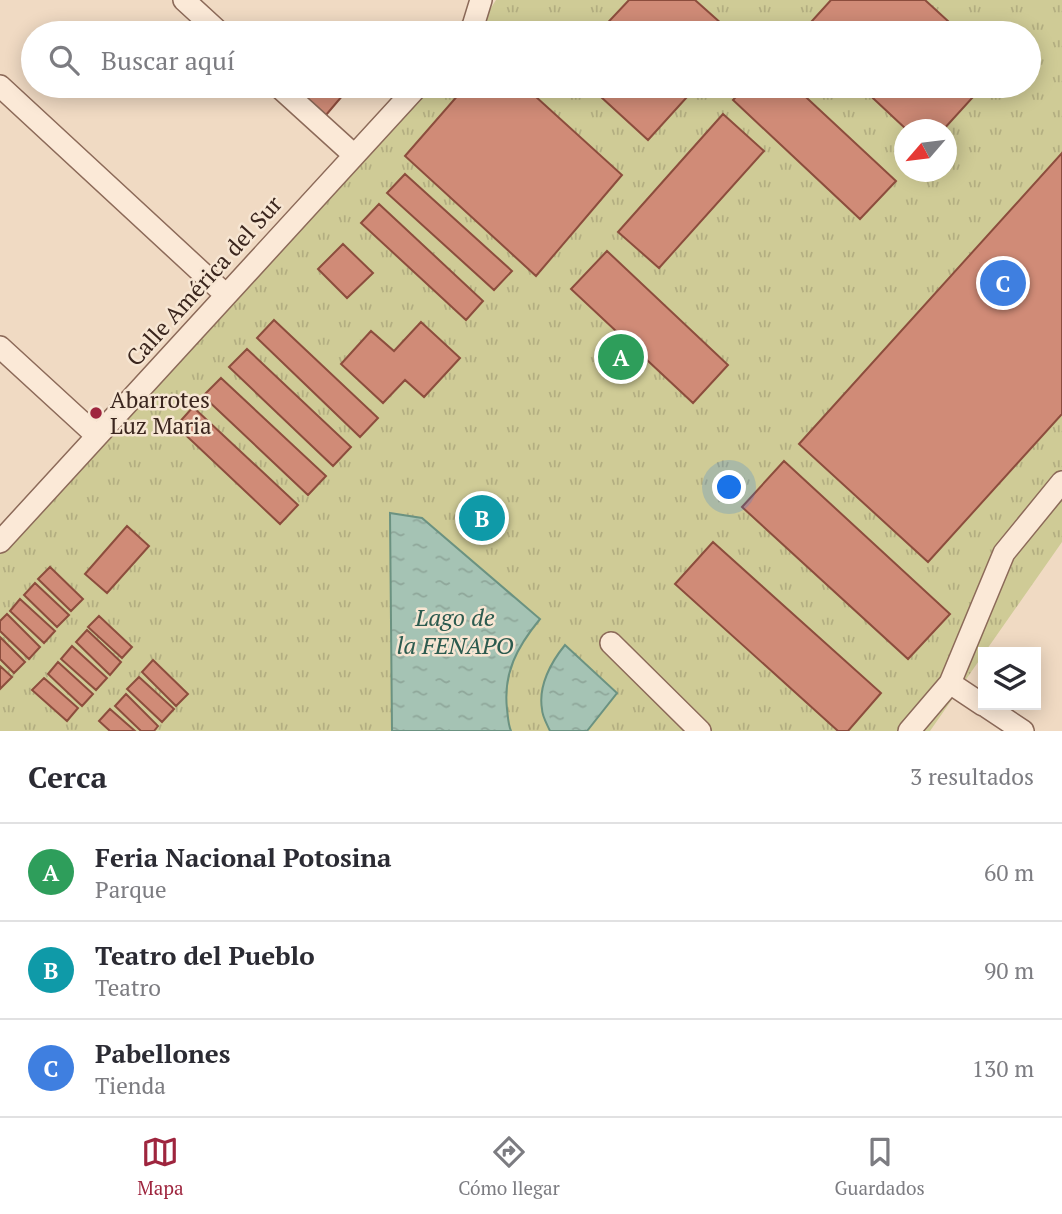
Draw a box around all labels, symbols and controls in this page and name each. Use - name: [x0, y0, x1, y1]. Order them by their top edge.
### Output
- search box: [21, 21, 1041, 98]
- icon: search: [45, 41, 83, 79]
- text: Buscar aquí: [101, 43, 235, 77]
- north arrow: [894, 119, 957, 182]
- street label: Calle América del Sur: [119, 189, 289, 372]
- pin: C: [980, 257, 1026, 309]
- pin: A: [598, 331, 644, 383]
- place label: Abarrotes Luz Maria: [110, 384, 212, 441]
- marker: Abarrotes Luz Maria: [88, 405, 104, 421]
- your location: [712, 470, 746, 504]
- pin: B: [459, 492, 505, 544]
- water label: Lago de la FENAPO: [397, 601, 514, 661]
- map controls: [978, 647, 1041, 710]
- button: layers: [978, 647, 1041, 710]
- text: Cerca: [28, 757, 107, 797]
- text: 3 resultados: [910, 761, 1034, 792]
- text: Feria Nacional Potosina: [95, 840, 392, 874]
- text: A: [43, 857, 59, 888]
- text: 60 m: [984, 857, 1034, 888]
- text: Parque: [95, 874, 167, 905]
- text: Teatro del Pueblo: [95, 938, 315, 972]
- text: B: [44, 955, 58, 986]
- text: 90 m: [984, 955, 1034, 986]
- text: Teatro: [95, 972, 161, 1003]
- text: Pabellones: [95, 1036, 230, 1070]
- text: C: [44, 1053, 59, 1084]
- text: 130 m: [972, 1053, 1034, 1084]
- text: Tienda: [95, 1070, 166, 1101]
- tab: Mapa: [137, 1133, 184, 1200]
- tab: Cómo llegar: [458, 1133, 560, 1200]
- tab: Guardados: [834, 1133, 925, 1200]

